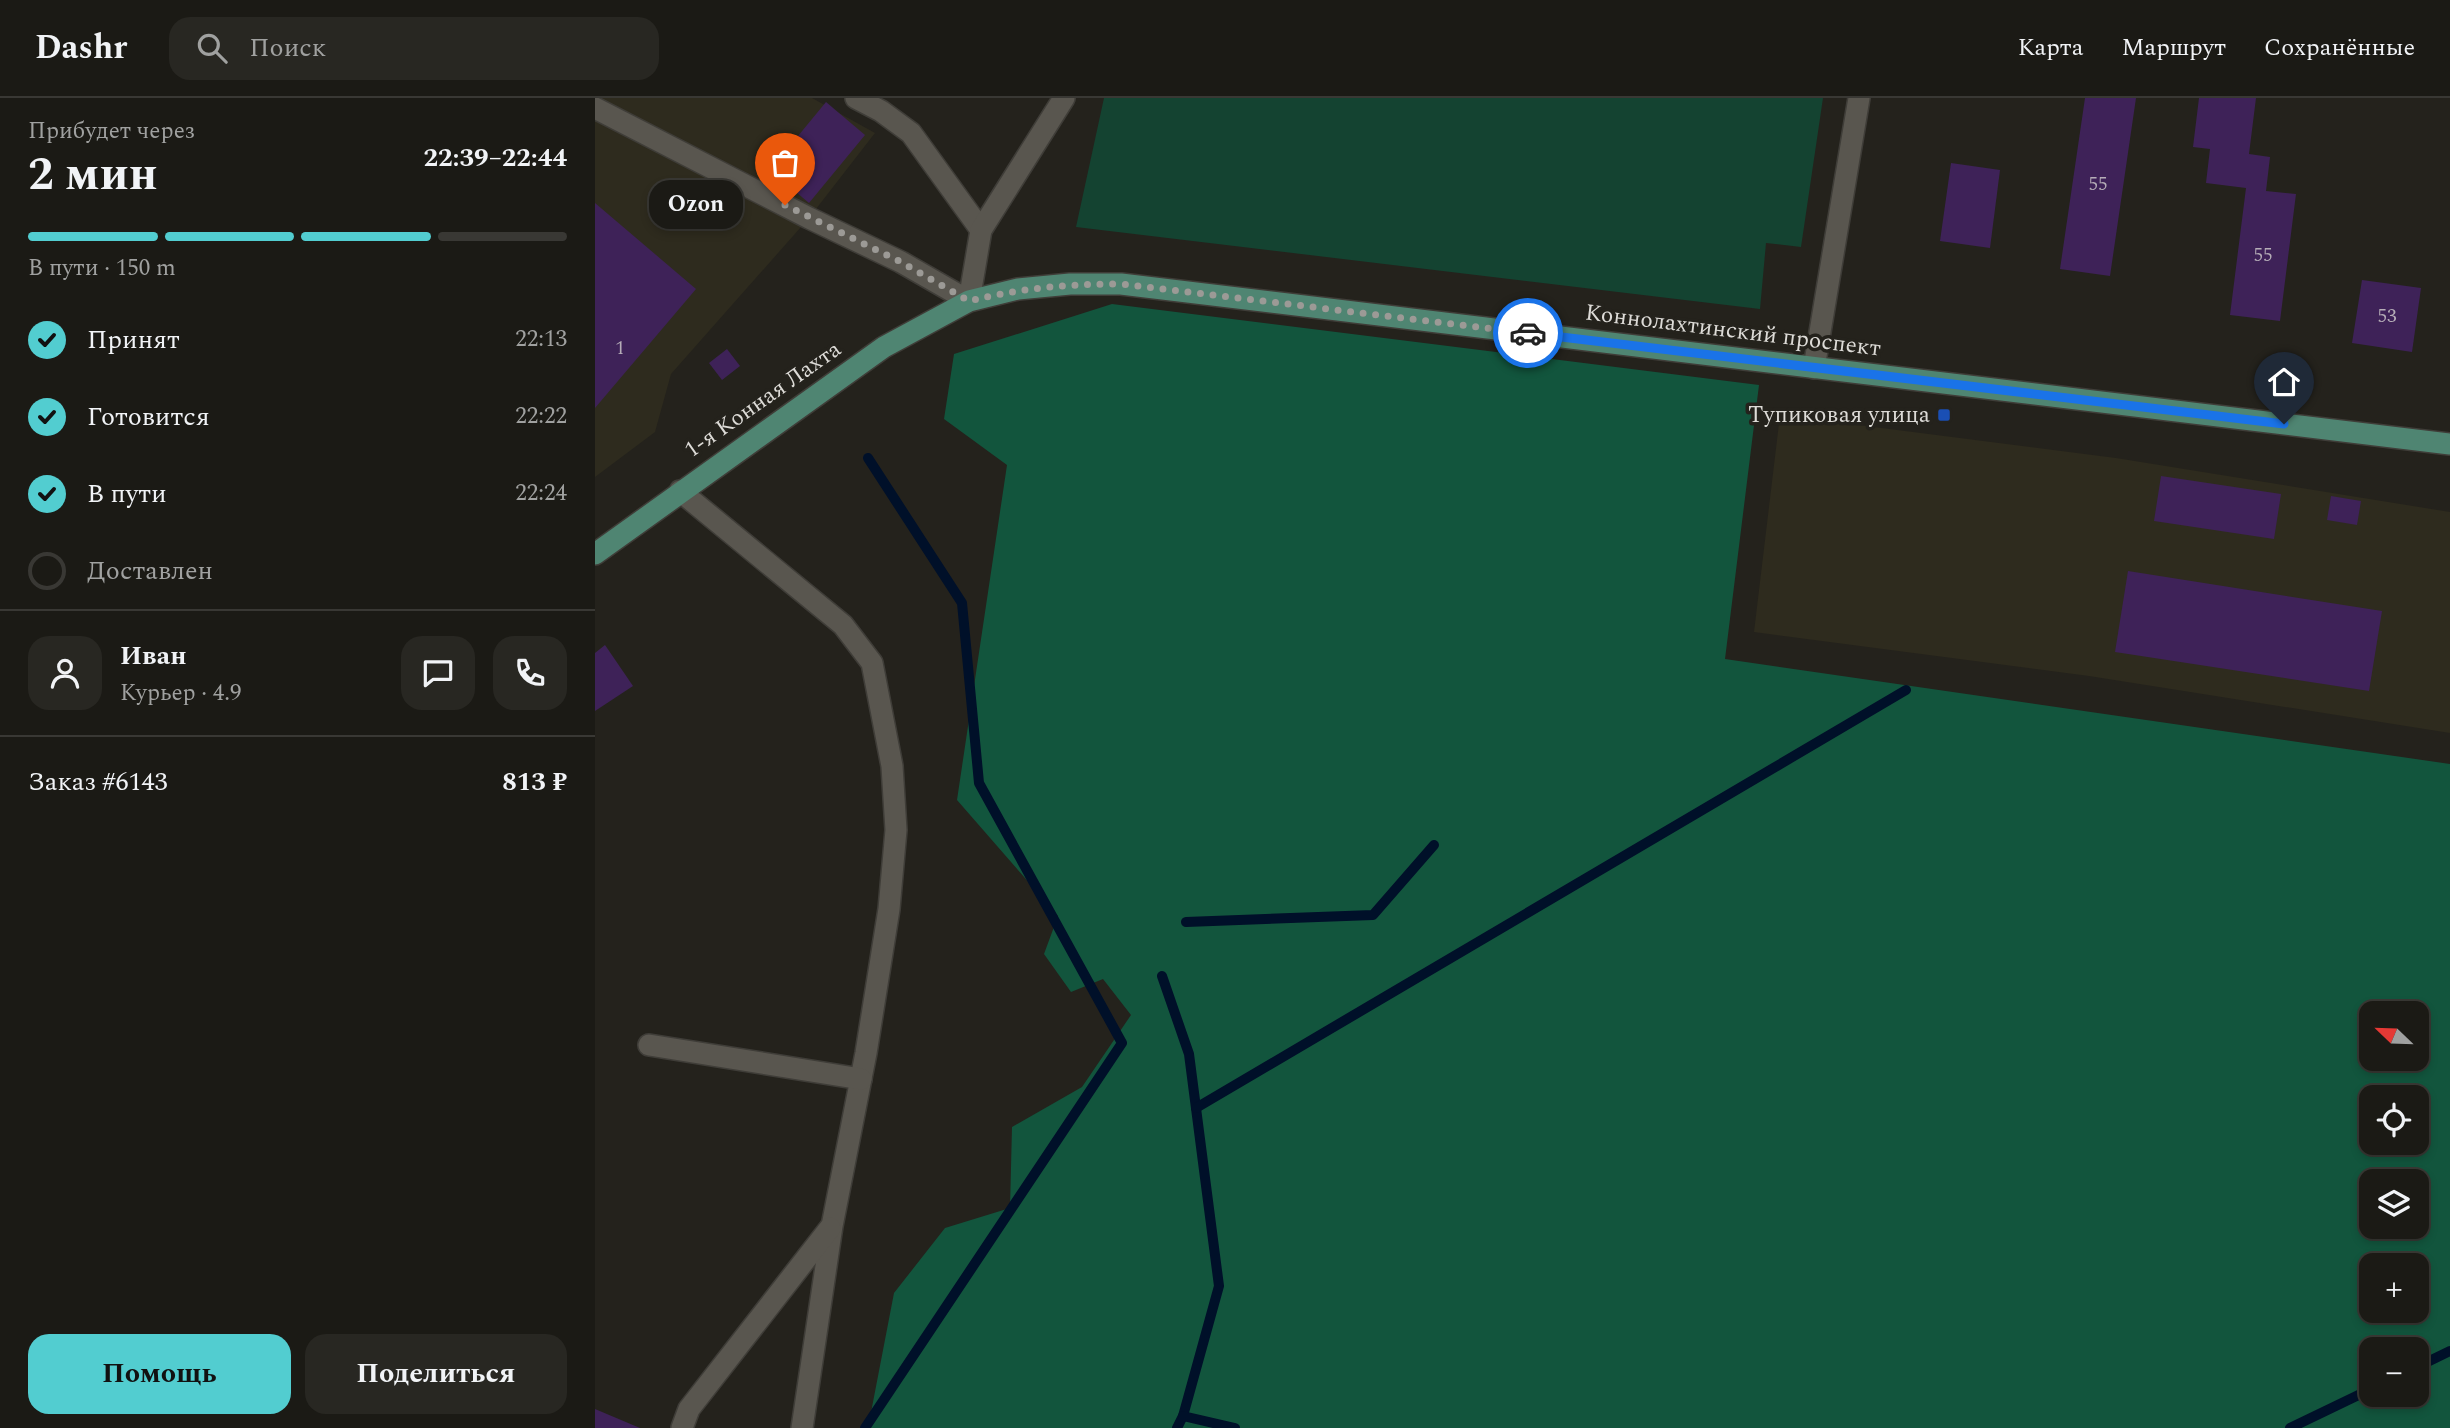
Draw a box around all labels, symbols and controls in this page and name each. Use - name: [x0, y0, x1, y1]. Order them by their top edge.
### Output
- search box: [169, 17, 659, 80]
- text: Dashr: [35, 23, 127, 73]
- text: Поиск: [249, 28, 326, 68]
- icon: search: [193, 29, 231, 67]
- text: Карта: [2018, 30, 2083, 66]
- text: Маршрут: [2121, 30, 2226, 66]
- text: Сохранённые: [2264, 30, 2415, 66]
- text: Прибудет через: [28, 114, 195, 149]
- pin: [755, 133, 815, 205]
- text: 22:39–22:44: [423, 138, 567, 178]
- text: 2 мин: [28, 140, 158, 210]
- icon: bag: [766, 144, 804, 182]
- house number: 55: [2088, 170, 2108, 199]
- callout: Ozon: [649, 180, 743, 230]
- text: Ozon: [668, 187, 724, 222]
- house number: 55: [2253, 241, 2273, 270]
- text: В пути · 150 m: [28, 251, 176, 286]
- street label: Коннолахтинский проспект: [1583, 295, 1883, 367]
- courier: [1493, 298, 1563, 368]
- house number: 53: [2377, 302, 2397, 331]
- icon: car: [1509, 314, 1547, 352]
- text: Принят: [87, 320, 180, 360]
- icon: check: [28, 321, 66, 359]
- text: 22:13: [515, 322, 567, 357]
- street label: 1-я Конная Лахта: [677, 333, 849, 467]
- house number: 1: [615, 334, 625, 363]
- pin: [2254, 352, 2314, 424]
- icon: home: [2265, 363, 2303, 401]
- text: Готовится: [87, 397, 210, 437]
- icon: check: [28, 398, 66, 436]
- place label: Тупиковая улица: [1748, 398, 1930, 433]
- text: 22:22: [515, 399, 567, 434]
- marker: Тупиковая улица: [1936, 407, 1952, 423]
- text: В пути: [87, 474, 167, 514]
- icon: check: [28, 475, 66, 513]
- text: 22:24: [515, 476, 567, 511]
- text: Доставлен: [87, 551, 213, 591]
- button: person: [28, 636, 102, 710]
- text: Иван: [120, 636, 187, 676]
- button: chat: [401, 636, 475, 710]
- button: phone: [493, 636, 567, 710]
- text: Курьер · 4.9: [120, 676, 242, 711]
- text: Заказ #6143: [28, 762, 167, 802]
- text: 813 ₽: [502, 762, 567, 802]
- north arrow: [2359, 1001, 2429, 1071]
- map controls: [2359, 1001, 2429, 1407]
- button: locate: [2359, 1085, 2429, 1155]
- button: layers: [2359, 1169, 2429, 1239]
- button: +: [2359, 1253, 2429, 1323]
- button: Помощь: [28, 1334, 291, 1414]
- button: Поделиться: [305, 1334, 567, 1414]
- button: −: [2359, 1337, 2429, 1407]

